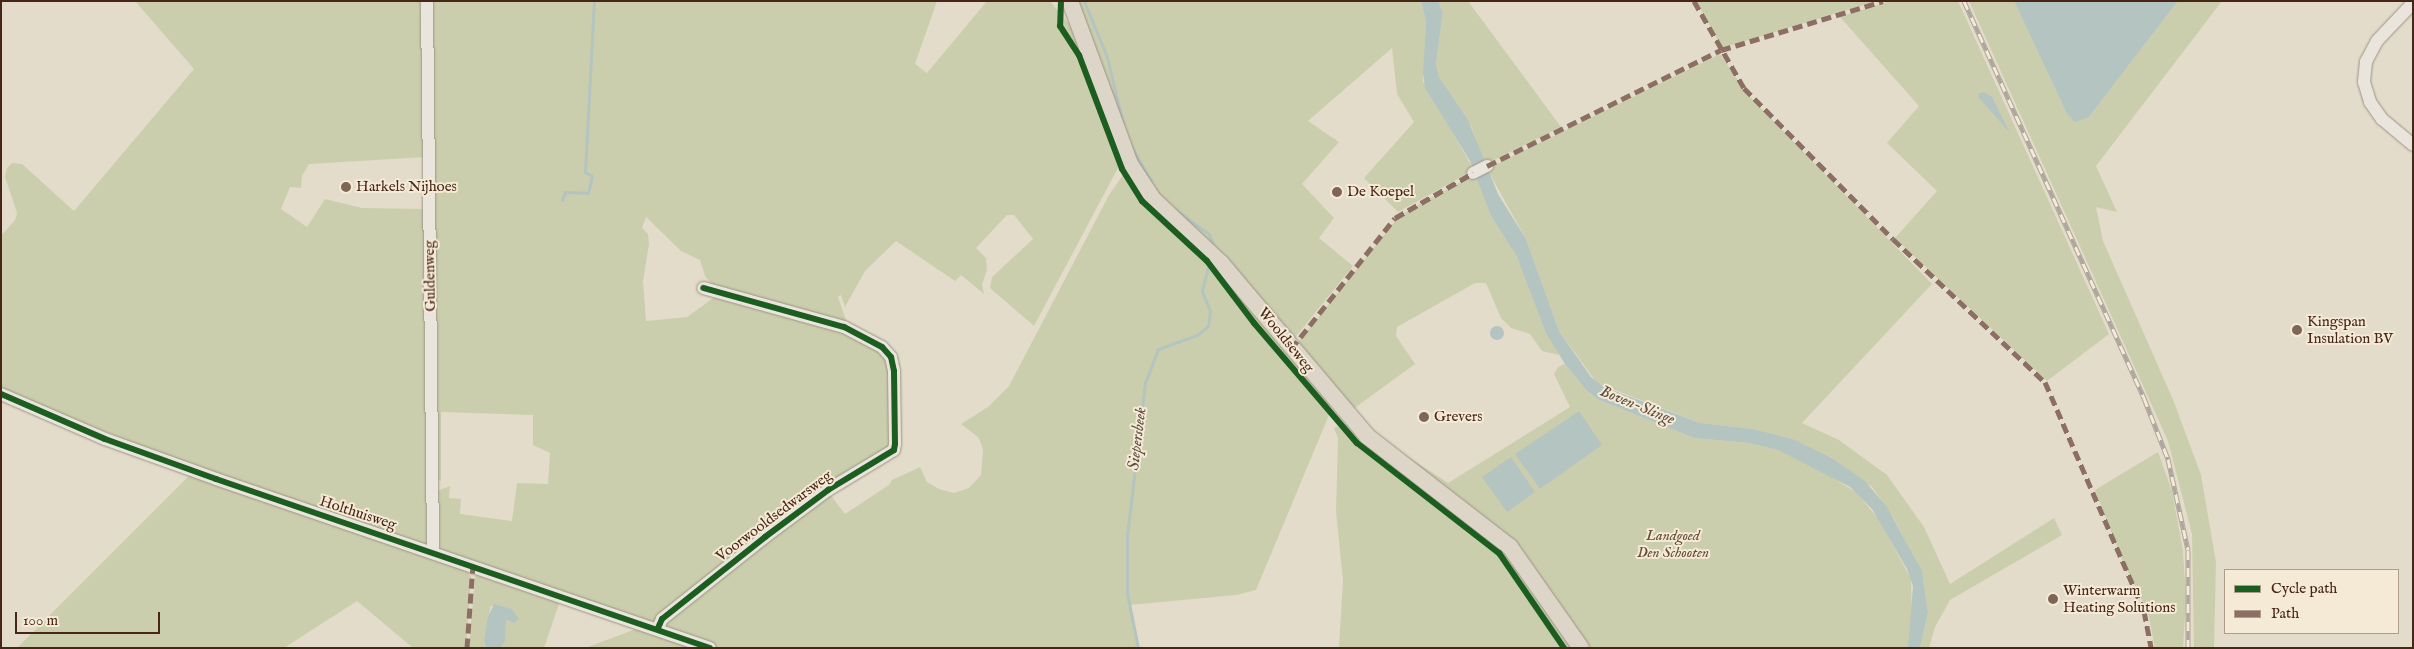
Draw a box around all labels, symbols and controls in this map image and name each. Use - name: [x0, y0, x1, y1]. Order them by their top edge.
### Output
- place label: Harkels Nijhoes: [356, 178, 457, 196]
- marker: Harkels Nijhoes: [340, 181, 352, 193]
- place label: De Koepel: [1347, 183, 1414, 201]
- marker: De Koepel: [1331, 186, 1343, 198]
- street label: Guldenweg: [420, 240, 440, 312]
- street label: Wooldseweg: [1254, 304, 1318, 376]
- place label: Kingspan Insulation BV: [2307, 312, 2393, 347]
- marker: Kingspan Insulation BV: [2291, 324, 2303, 336]
- water label: Boven-Slinge: [1597, 382, 1677, 430]
- water label: Siepersbeek: [1125, 407, 1151, 471]
- place label: Grevers: [1434, 408, 1483, 426]
- marker: Grevers: [1418, 411, 1430, 423]
- street label: Voorwooldsedwarsweg: [712, 467, 836, 565]
- street label: Holthuisweg: [317, 492, 399, 534]
- park label: Landgoed Den Schooten: [1637, 526, 1709, 561]
- legend: [2224, 569, 2399, 634]
- text: Cycle path: [2271, 579, 2337, 598]
- place label: Winterwarm Heating Solutions: [2063, 581, 2176, 616]
- marker: Winterwarm Heating Solutions: [2047, 593, 2059, 605]
- scale bar: [18, 602, 162, 634]
- text: Path: [2271, 604, 2299, 623]
- text: 100 m: [23, 611, 58, 630]

